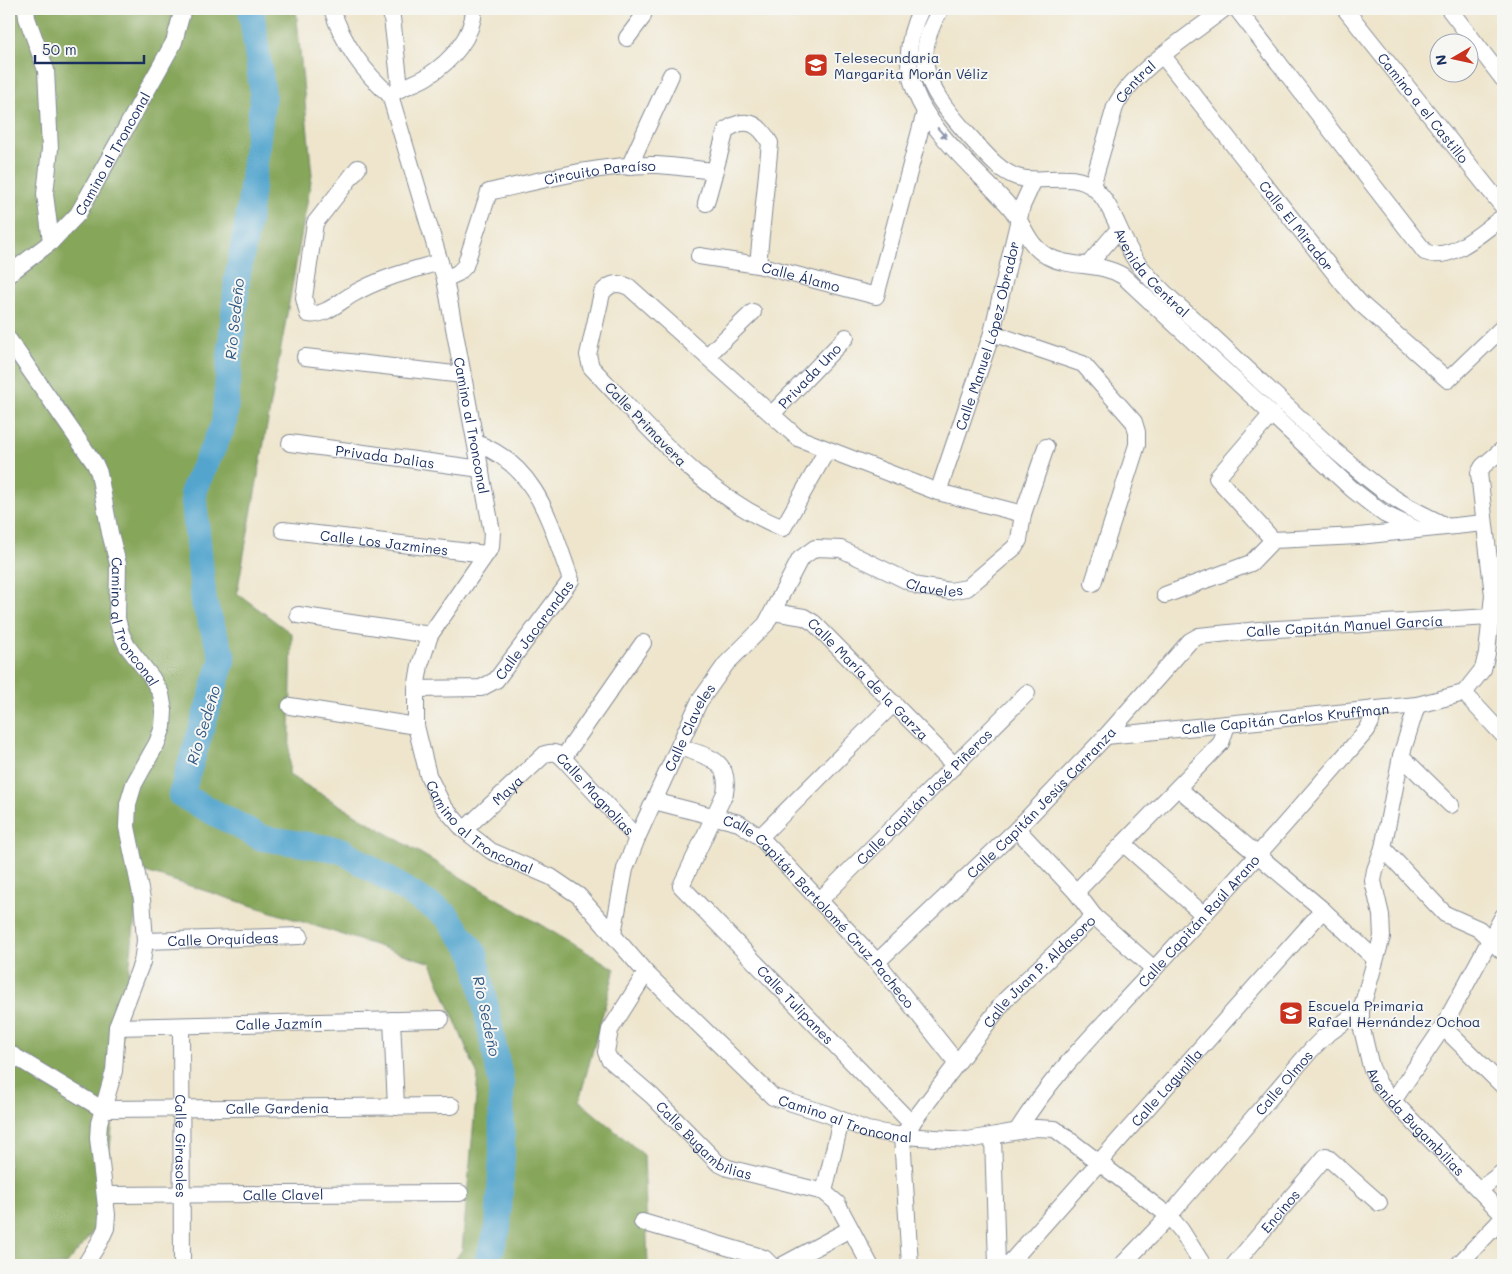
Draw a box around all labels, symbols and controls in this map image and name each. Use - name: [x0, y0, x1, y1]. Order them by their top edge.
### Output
- scale bar: [35, 32, 144, 64]
- north arrow: [1430, 32, 1480, 82]
- text: 50 m: [42, 39, 77, 59]
- place label: Telesecundaria Margarita Morán Véliz: [834, 48, 988, 83]
- street label: Camino a el Castillo: [1374, 48, 1473, 167]
- school or university icon: Telesecundaria Margarita Morán Véliz: [803, 52, 829, 78]
- text: N: [1430, 53, 1451, 67]
- street label: Central: [1110, 56, 1159, 106]
- street label: Camino al Tronconal: [70, 88, 154, 219]
- one-way arrow: [936, 127, 947, 140]
- street label: Circuito Paraíso: [542, 155, 656, 189]
- street label: Calle El Mirador: [1255, 176, 1339, 275]
- street label: Avenida Central: [1110, 225, 1194, 321]
- street label: Calle Manuel López Obrador: [950, 239, 1023, 433]
- street label: Calle Álamo: [760, 257, 842, 296]
- water label: Río Sedeño: [220, 277, 248, 361]
- street label: Privada Uno: [773, 339, 845, 412]
- street label: Camino al Tronconal: [450, 355, 494, 495]
- street label: Calle Primavera: [601, 378, 691, 470]
- street label: Privada Dalias: [334, 440, 436, 472]
- street label: Calle Los Jazmines: [319, 525, 449, 559]
- street label: Camino al Tronconal: [107, 555, 164, 689]
- street label: Claveles: [903, 572, 964, 601]
- street label: Calle Jacarandas: [490, 576, 577, 683]
- street label: Calle Capitán Manuel García: [1245, 610, 1444, 641]
- street label: Calle María de la Garza: [804, 613, 933, 744]
- street label: Calle Claveles: [659, 679, 719, 774]
- water label: Río Sedeño: [181, 683, 225, 767]
- street label: Calle Capitán Carlos Kruffman: [1180, 698, 1390, 738]
- street label: Calle Capitán Jesús Carranza: [962, 722, 1120, 882]
- street label: Calle Capitán José Piñeros: [851, 724, 996, 869]
- street label: Calle Magnolias: [553, 748, 639, 839]
- street label: Maya: [487, 770, 527, 809]
- street label: Camino al Tronconal: [422, 777, 536, 878]
- street label: Calle Capitán Bartolomé Cruz Pacheco: [721, 810, 919, 1012]
- street label: Calle Capitán Raúl Arano: [1133, 850, 1263, 991]
- street label: Calle Juan P. Aldasoro: [978, 910, 1099, 1031]
- street label: Calle Orquídeas: [167, 927, 279, 950]
- street label: Calle Tulipanes: [753, 961, 838, 1048]
- water label: Río Sedeño: [469, 974, 505, 1058]
- place label: Escuela Primaria Rafael Hernández Ochoa: [1308, 996, 1480, 1031]
- school or university icon: Escuela Primaria Rafael Hernández Ochoa: [1278, 1000, 1304, 1026]
- street label: Calle Jazmín: [235, 1012, 322, 1034]
- street label: Calle Lagunilla: [1126, 1044, 1206, 1130]
- street label: Calle Olmos: [1250, 1046, 1317, 1119]
- street label: Avenida Bugambilias: [1363, 1064, 1469, 1180]
- street label: Camino al Tronconal: [776, 1090, 913, 1146]
- street label: Calle Girasoles: [172, 1094, 191, 1198]
- street label: Calle Bugambilias: [652, 1096, 754, 1183]
- street label: Calle Gardenia: [226, 1098, 329, 1117]
- street label: Calle Clavel: [243, 1184, 323, 1204]
- street label: Encinos: [1256, 1185, 1304, 1236]

